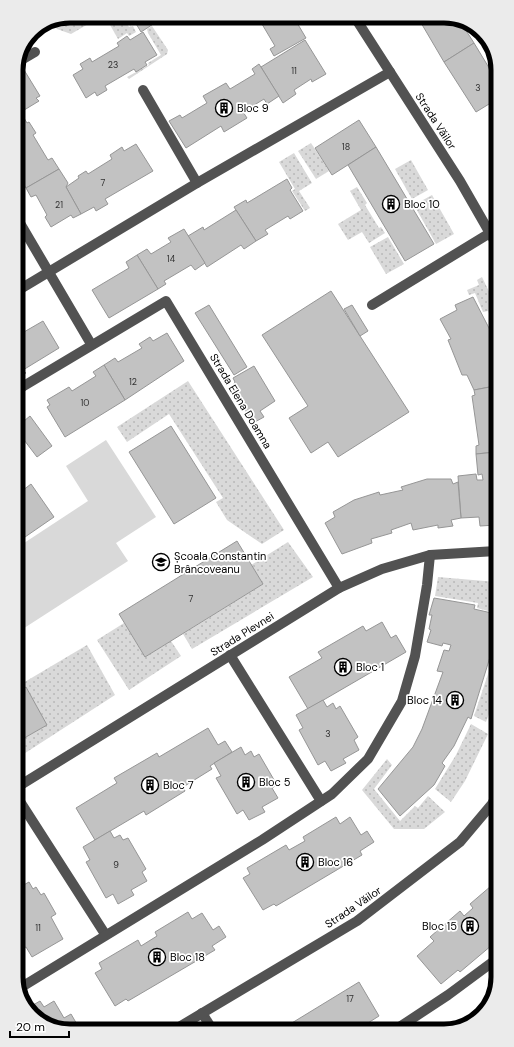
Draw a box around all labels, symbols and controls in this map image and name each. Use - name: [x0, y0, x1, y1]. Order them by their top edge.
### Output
- house number: 23: [108, 59, 118, 71]
- house number: 11: [291, 65, 297, 77]
- house number: 3: [475, 82, 481, 94]
- street label: Strada Văilor: [412, 90, 460, 152]
- building icon: Bloc 9: [214, 98, 234, 118]
- place label: Bloc 9: [237, 101, 269, 115]
- house number: 18: [342, 141, 350, 153]
- house number: 7: [101, 177, 106, 189]
- building icon: Bloc 10: [381, 194, 401, 214]
- place label: Bloc 10: [404, 197, 440, 211]
- house number: 21: [55, 199, 63, 211]
- house number: 14: [167, 253, 176, 265]
- street label: Strada Elena Doamna: [207, 351, 275, 451]
- house number: 12: [129, 376, 137, 388]
- house number: 10: [81, 397, 89, 409]
- place label: Școala Constantin Brâncoveanu: [174, 549, 266, 576]
- school or university icon: Școala Constantin Brâncoveanu: [151, 552, 171, 572]
- house number: 7: [189, 593, 194, 605]
- street label: Strada Plevnei: [208, 609, 276, 659]
- building icon: Bloc 1: [333, 657, 353, 677]
- place label: Bloc 1: [356, 660, 384, 674]
- building icon: Bloc 14: [445, 690, 465, 710]
- place label: Bloc 14: [407, 693, 442, 707]
- house number: 3: [325, 728, 331, 740]
- building icon: Bloc 5: [236, 772, 256, 792]
- building icon: Bloc 7: [140, 775, 160, 795]
- place label: Bloc 5: [259, 775, 291, 789]
- place label: Bloc 7: [163, 778, 194, 792]
- building icon: Bloc 16: [295, 852, 315, 872]
- place label: Bloc 16: [318, 855, 353, 869]
- house number: 9: [113, 859, 119, 871]
- street label: Strada Văilor: [322, 883, 384, 931]
- building icon: Bloc 15: [460, 916, 480, 936]
- place label: Bloc 15: [422, 919, 457, 933]
- house number: 11: [35, 922, 41, 934]
- building icon: Bloc 18: [147, 947, 167, 967]
- place label: Bloc 18: [170, 950, 205, 964]
- house number: 17: [346, 993, 354, 1005]
- scale bar: [10, 1013, 69, 1039]
- text: 20 m: [16, 1019, 45, 1035]

